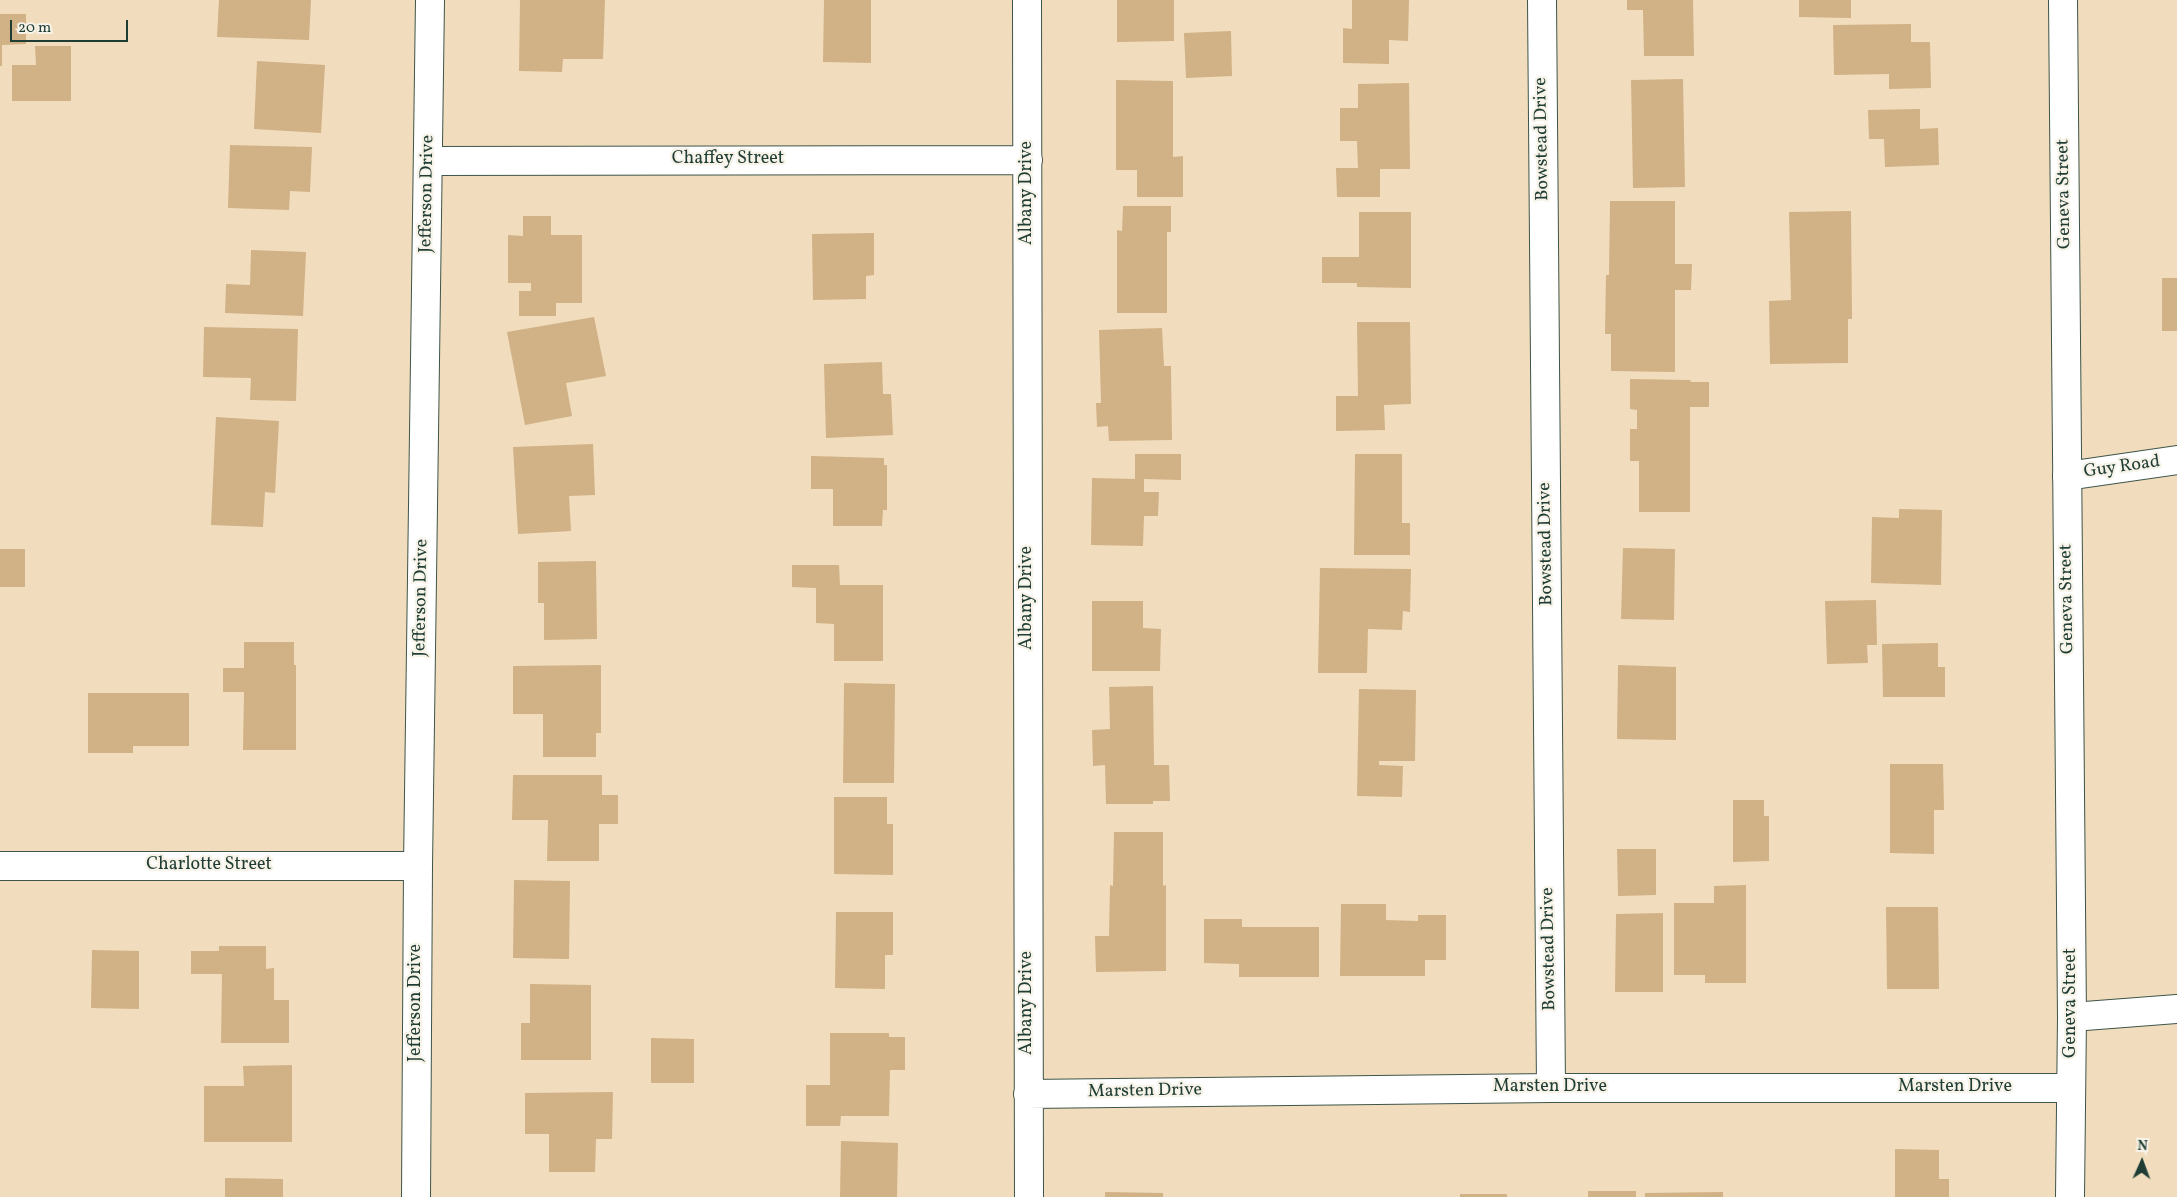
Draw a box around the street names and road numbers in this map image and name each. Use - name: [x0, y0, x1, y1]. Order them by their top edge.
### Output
- street label: Bowstead Drive: [1531, 77, 1555, 201]
- street label: Jefferson Drive: [416, 135, 440, 253]
- street label: Geneva Street: [2053, 139, 2077, 249]
- street label: Albany Drive: [1017, 141, 1039, 245]
- street label: Chaffey Street: [672, 149, 784, 171]
- street label: Guy Road: [2082, 452, 2162, 484]
- street label: Bowstead Drive: [1535, 482, 1559, 606]
- street label: Jefferson Drive: [410, 539, 434, 657]
- street label: Geneva Street: [2056, 544, 2080, 654]
- street label: Albany Drive: [1017, 546, 1039, 650]
- street label: Charlotte Street: [146, 855, 272, 877]
- street label: Bowstead Drive: [1538, 887, 1562, 1011]
- street label: Jefferson Drive: [406, 944, 428, 1062]
- street label: Geneva Street: [2061, 948, 2083, 1058]
- street label: Albany Drive: [1017, 951, 1039, 1055]
- street label: Marsten Drive: [1493, 1077, 1607, 1099]
- street label: Marsten Drive: [1898, 1077, 2012, 1099]
- street label: Marsten Drive: [1088, 1080, 1202, 1104]

